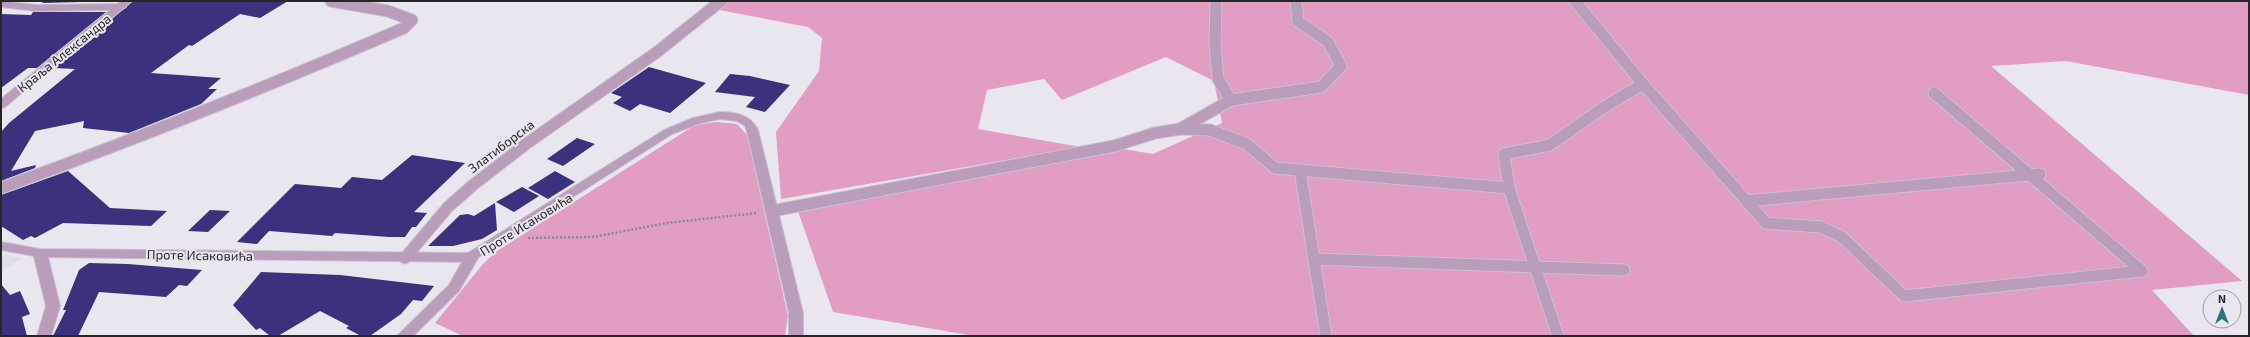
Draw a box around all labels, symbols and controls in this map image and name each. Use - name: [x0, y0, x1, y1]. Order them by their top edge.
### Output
- street label: Краља Александра: [14, 10, 114, 96]
- street label: Златиборска: [465, 116, 537, 176]
- street label: Проте Исаковића: [477, 189, 575, 259]
- street label: Проте Исаковића: [147, 246, 253, 264]
- north arrow: [2202, 289, 2242, 329]
- text: N: [2218, 292, 2226, 305]

